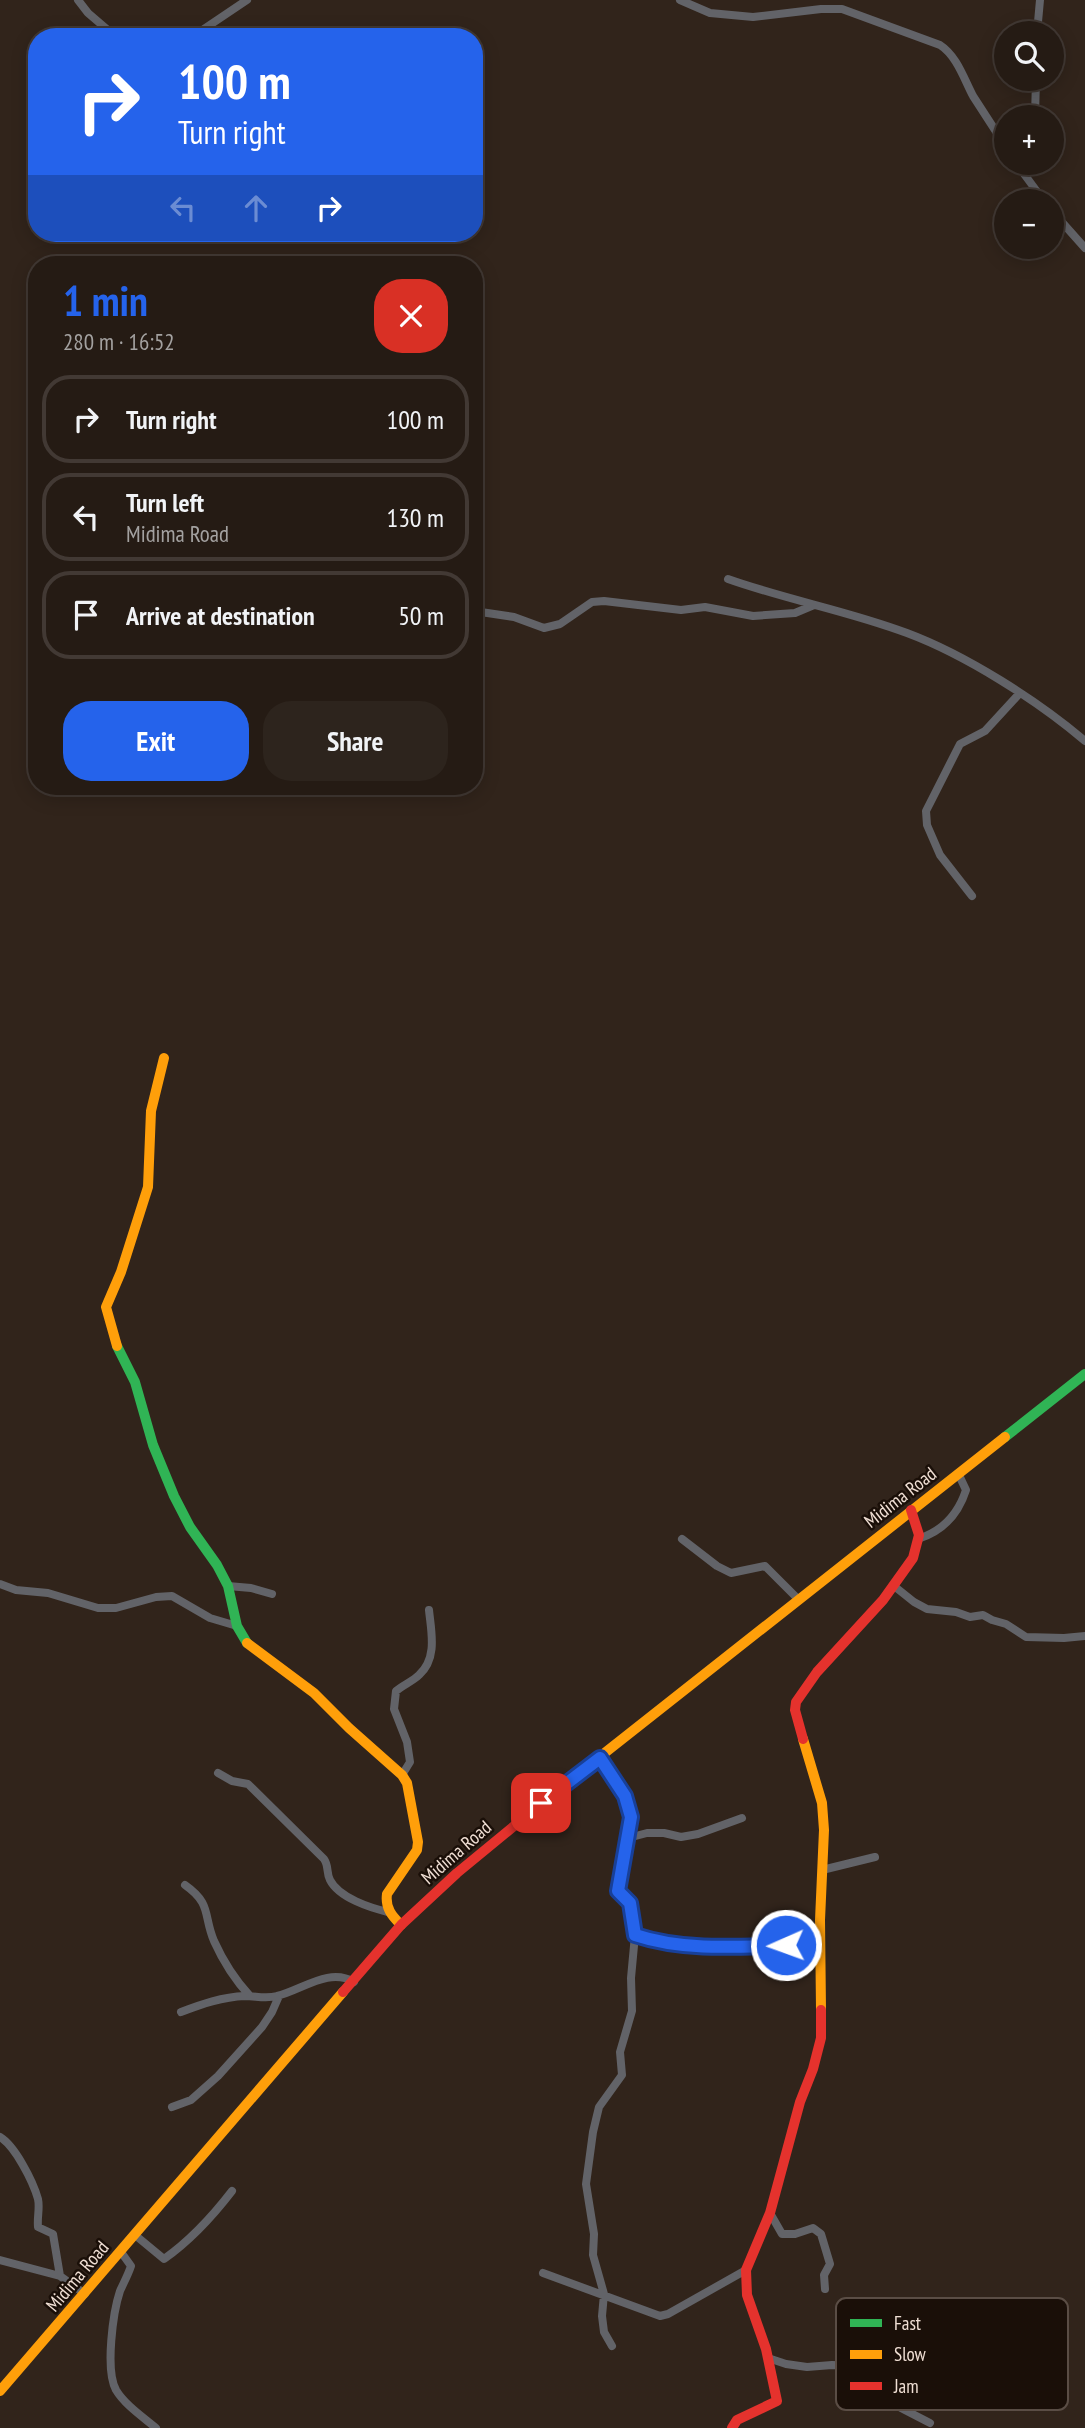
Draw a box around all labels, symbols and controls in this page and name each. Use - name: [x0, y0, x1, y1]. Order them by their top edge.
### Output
- map controls: [994, 21, 1064, 259]
- button: search: [994, 21, 1064, 91]
- text: 100 m: [178, 49, 291, 113]
- icon: right: [63, 56, 154, 147]
- button: +: [994, 105, 1064, 175]
- text: Turn right: [178, 111, 286, 153]
- icon: left: [164, 189, 202, 227]
- icon: ahead: [237, 189, 275, 227]
- icon: right: [310, 189, 348, 227]
- button: −: [994, 189, 1064, 259]
- text: 1 min: [63, 273, 148, 328]
- button: close: [374, 279, 448, 353]
- text: 280 m · 16:52: [63, 327, 175, 356]
- icon: right: [67, 400, 105, 438]
- text: Turn right: [126, 403, 217, 436]
- text: 100 m: [386, 403, 444, 436]
- text: Turn left: [126, 486, 204, 519]
- icon: left: [67, 498, 105, 536]
- text: 130 m: [386, 501, 444, 534]
- text: Midima Road: [126, 519, 229, 548]
- icon: arrive: [67, 596, 105, 634]
- text: Arrive at destination: [126, 599, 315, 632]
- text: 50 m: [398, 599, 444, 632]
- button: Exit: [63, 701, 249, 781]
- button: Share: [263, 701, 448, 781]
- street label: Midima Road: [859, 1461, 941, 1533]
- pin: [511, 1773, 571, 1833]
- icon: arrive: [522, 1784, 560, 1822]
- street label: Midima Road: [416, 1815, 496, 1889]
- position arrow: [749, 1908, 823, 1982]
- street label: Midima Road: [40, 2236, 114, 2316]
- legend: [836, 2298, 1068, 2410]
- text: Fast: [894, 2311, 922, 2335]
- text: Slow: [894, 2342, 927, 2366]
- text: Jam: [893, 2374, 919, 2398]

